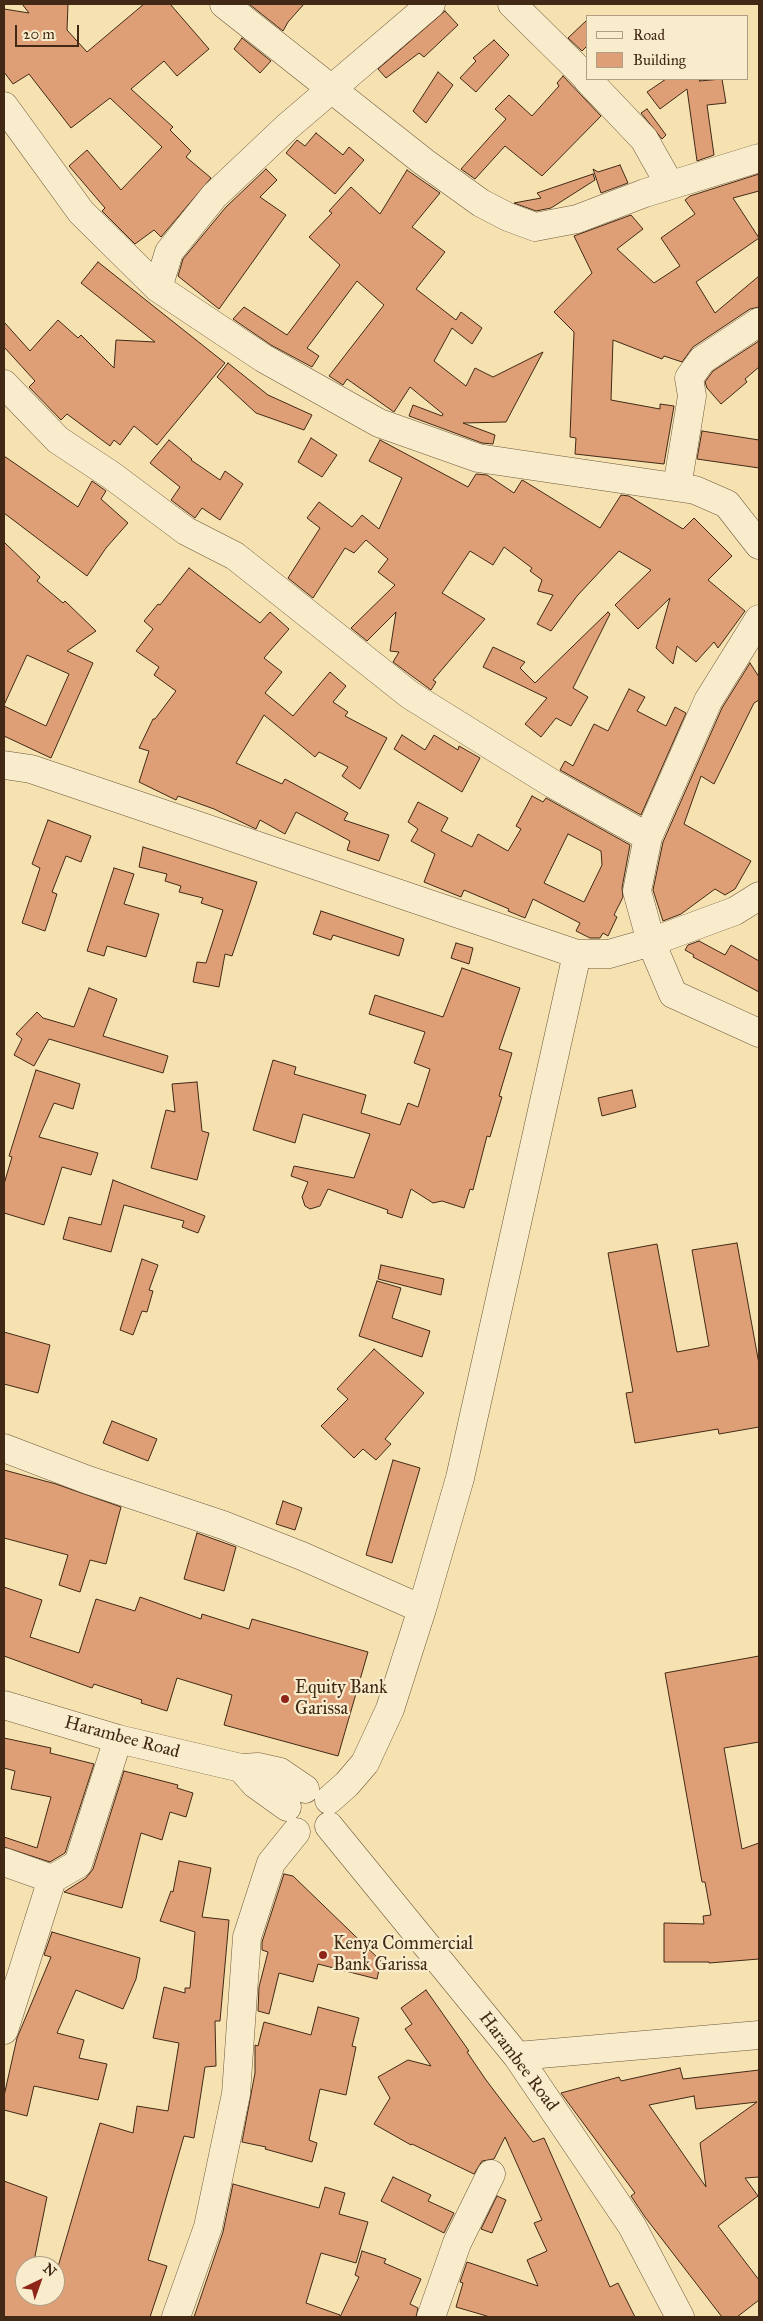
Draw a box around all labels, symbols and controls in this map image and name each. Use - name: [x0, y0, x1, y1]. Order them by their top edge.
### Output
- scale bar: [18, 15, 81, 47]
- legend: [586, 15, 748, 80]
- text: 20 m: [23, 25, 55, 43]
- text: Road: [633, 26, 665, 44]
- text: Building: [633, 51, 686, 69]
- place label: Equity Bank Garissa: [295, 1678, 387, 1720]
- marker: Equity Bank Garissa: [279, 1693, 291, 1705]
- street label: Harambee Road: [62, 1712, 182, 1764]
- place label: Kenya Commercial Bank Garissa: [333, 1934, 473, 1976]
- marker: Kenya Commercial Bank Garissa: [317, 1949, 329, 1961]
- street label: Harambee Road: [474, 2008, 562, 2116]
- north arrow: [15, 2256, 65, 2306]
- text: N: [40, 2260, 60, 2281]

